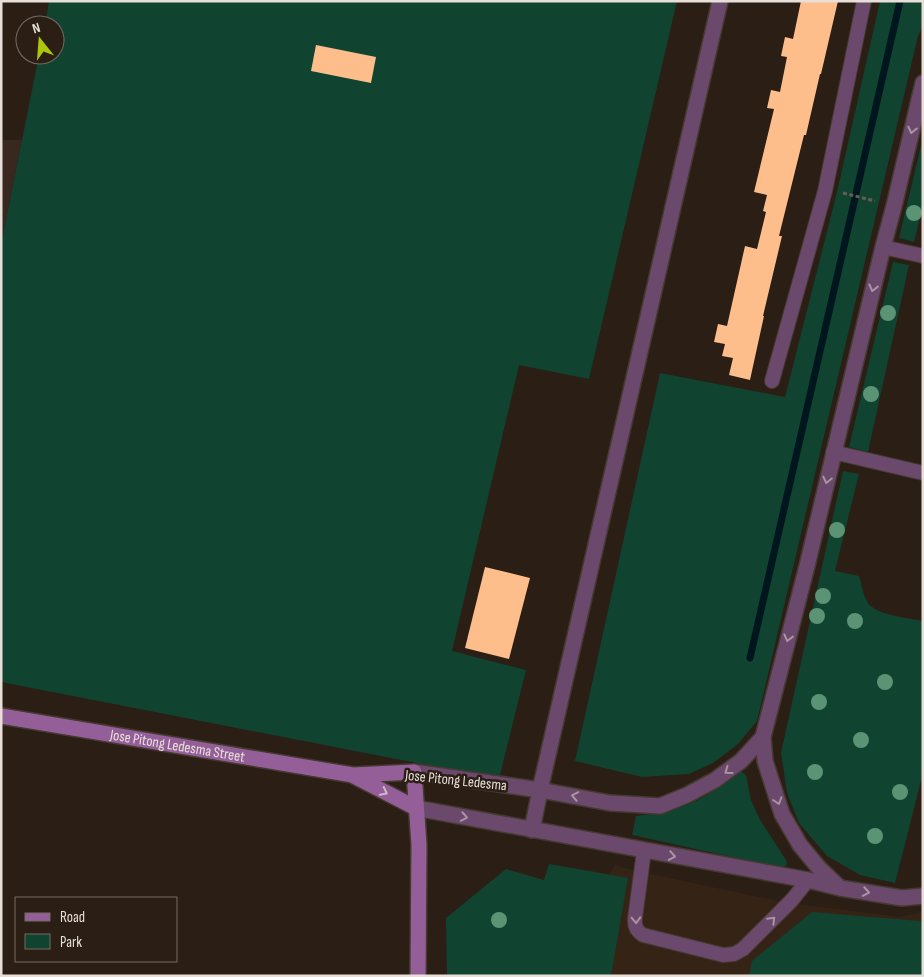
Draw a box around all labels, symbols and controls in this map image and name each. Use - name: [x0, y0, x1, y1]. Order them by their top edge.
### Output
- north arrow: [15, 15, 65, 65]
- text: N: [30, 19, 42, 37]
- one-way arrow: [907, 126, 918, 135]
- one-way arrow: [868, 284, 879, 293]
- one-way arrow: [822, 476, 833, 485]
- one-way arrow: [783, 634, 794, 643]
- street label: Jose Pitong Ledesma Street: [108, 725, 247, 767]
- one-way arrow: [724, 765, 734, 774]
- street label: Jose Pitong Ledesma: [403, 766, 508, 795]
- one-way arrow: [379, 786, 388, 796]
- one-way arrow: [571, 791, 580, 802]
- one-way arrow: [772, 796, 782, 805]
- one-way arrow: [460, 812, 468, 822]
- one-way arrow: [668, 850, 676, 860]
- one-way arrow: [862, 887, 870, 897]
- legend: [15, 897, 178, 962]
- text: Road: [60, 908, 85, 927]
- one-way arrow: [631, 917, 641, 925]
- one-way arrow: [766, 917, 775, 926]
- text: Park: [60, 933, 82, 952]

